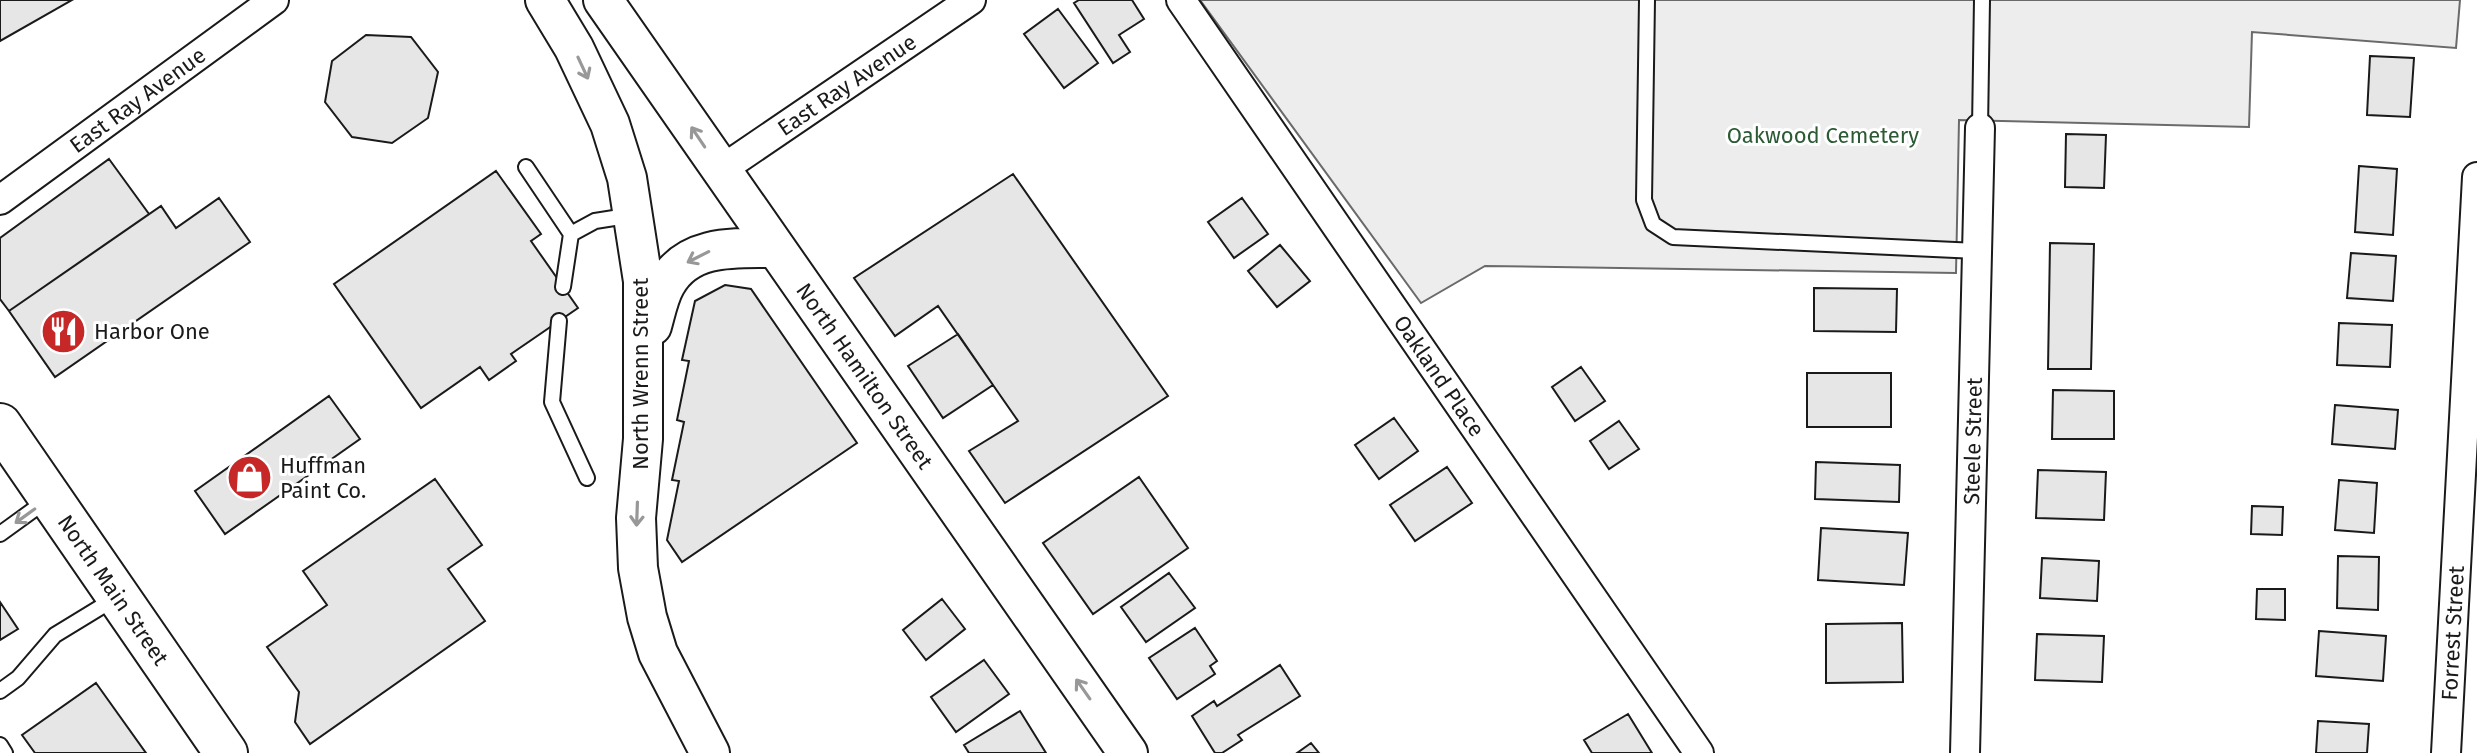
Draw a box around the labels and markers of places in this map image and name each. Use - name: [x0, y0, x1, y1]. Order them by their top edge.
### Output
- restaurant icon: Harbor One: [39, 307, 87, 355]
- place label: Harbor One: [94, 318, 210, 345]
- place label: Huffman Paint Co.: [280, 452, 366, 504]
- shop icon: Huffman Paint Co.: [225, 454, 273, 502]

